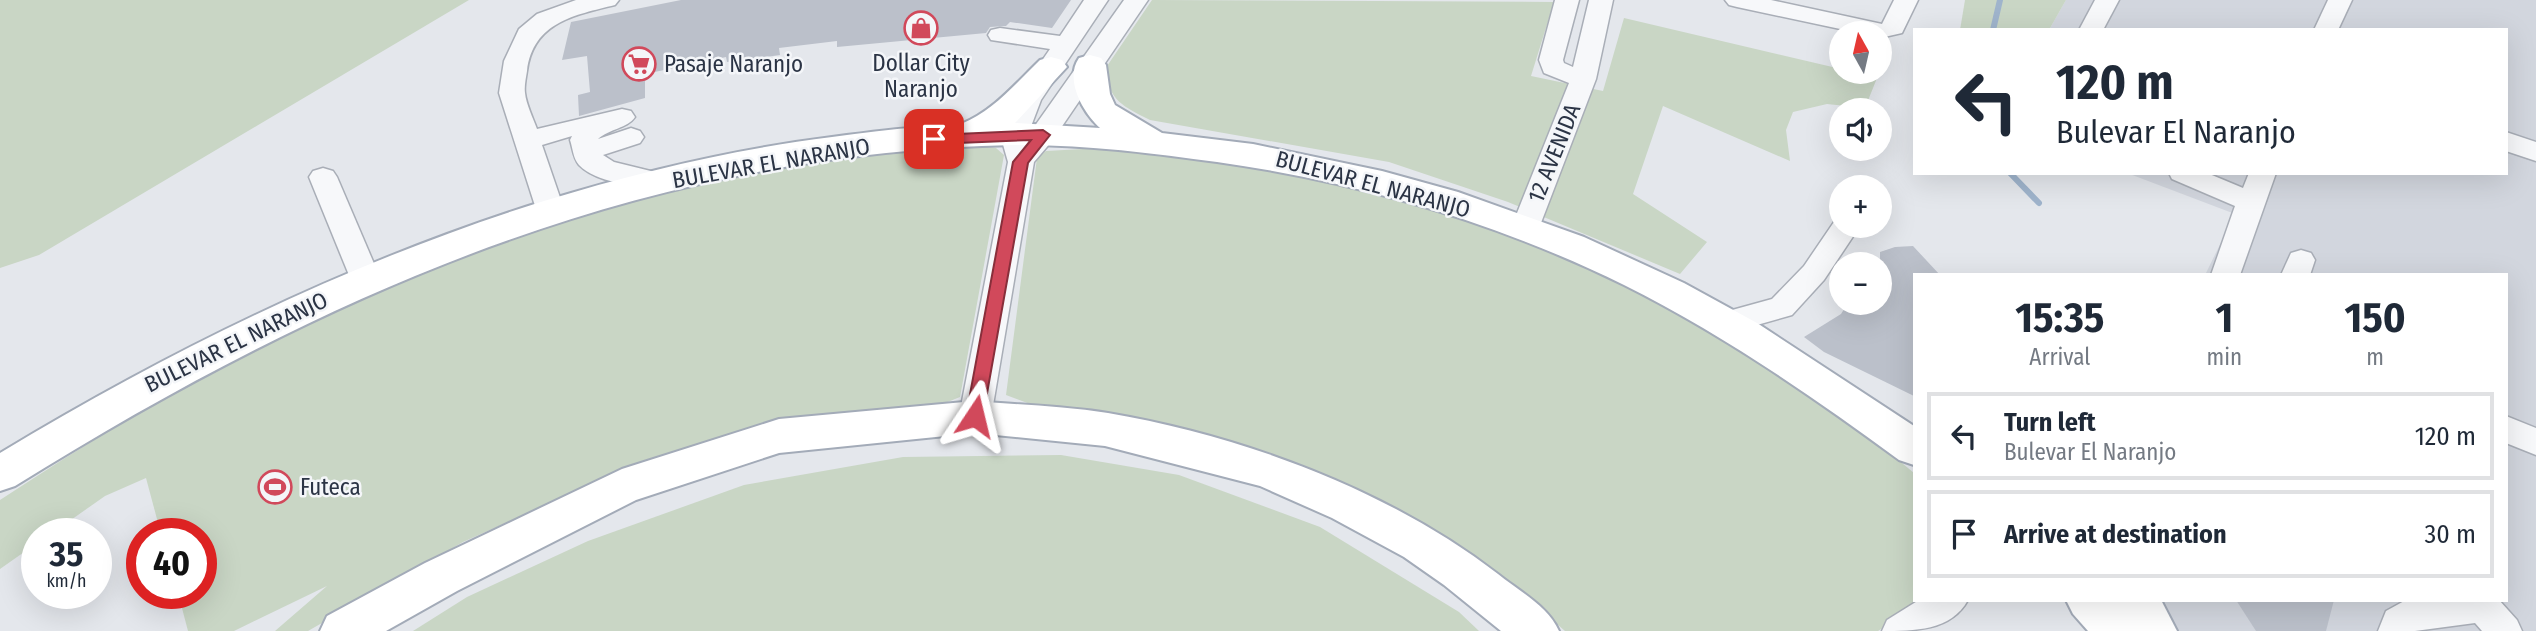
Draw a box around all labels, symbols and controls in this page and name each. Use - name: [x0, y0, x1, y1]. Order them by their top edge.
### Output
- shop icon: Dollar City Naranjo: [902, 9, 940, 47]
- north arrow: [1829, 21, 1892, 84]
- map controls: [1829, 21, 1892, 315]
- supermarket icon: Pasaje Naranjo: [620, 45, 658, 83]
- place label: Dollar City Naranjo: [872, 49, 970, 103]
- place label: Pasaje Naranjo: [664, 50, 803, 78]
- text: 120 m: [2056, 53, 2174, 112]
- icon: left: [1941, 56, 2032, 147]
- button: sound: [1829, 98, 1892, 161]
- street label: 12 AVENIDA: [1522, 100, 1586, 206]
- pin: [904, 109, 964, 169]
- text: Bulevar El Naranjo: [2056, 113, 2296, 151]
- icon: arrive: [915, 120, 953, 158]
- street label: BULEVAR EL NARANJO: [670, 132, 872, 194]
- street label: BULEVAR EL NARANJO: [1273, 145, 1473, 223]
- button: +: [1829, 175, 1892, 238]
- button: −: [1829, 252, 1892, 315]
- street label: BULEVAR EL NARANJO: [140, 286, 332, 398]
- text: 15:35: [2015, 293, 2104, 343]
- text: 1: [2216, 293, 2233, 343]
- text: 150: [2344, 293, 2406, 343]
- text: Arrival: [2029, 343, 2090, 371]
- text: min: [2207, 343, 2242, 371]
- text: m: [2366, 343, 2384, 371]
- position arrow: [938, 379, 1012, 453]
- text: Turn left: [2004, 407, 2096, 438]
- icon: left: [1945, 417, 1983, 455]
- text: 120 m: [2415, 421, 2476, 452]
- text: Bulevar El Naranjo: [2004, 438, 2176, 466]
- sports icon: Futeca: [256, 468, 294, 506]
- place label: Futeca: [300, 473, 361, 501]
- icon: arrive: [1945, 515, 1983, 553]
- speed limit sign: 40: [126, 518, 217, 609]
- text: Arrive at destination: [2004, 519, 2227, 550]
- text: 30 m: [2425, 519, 2476, 550]
- text: 35: [50, 533, 83, 575]
- text: km/h: [46, 570, 87, 592]

